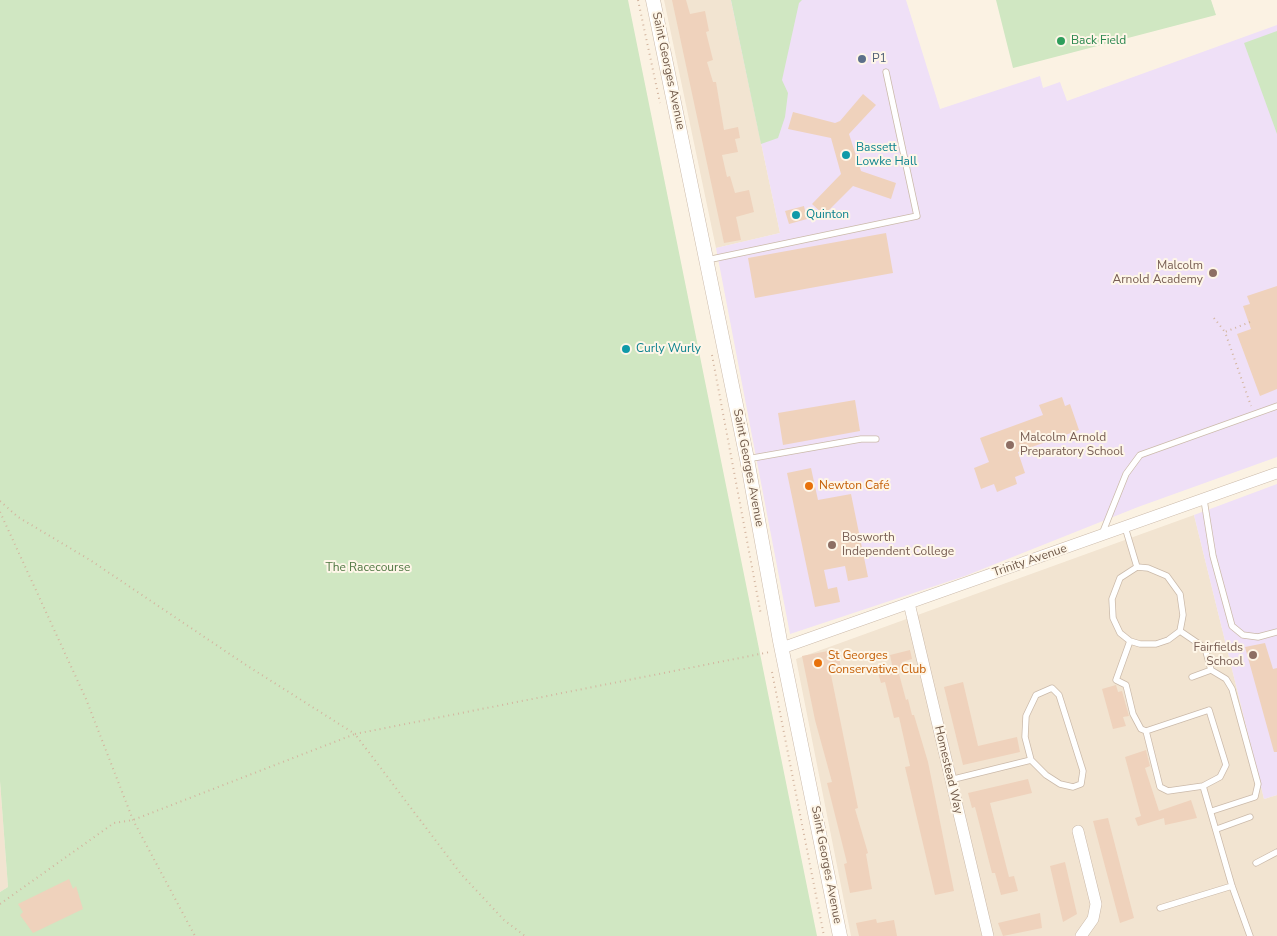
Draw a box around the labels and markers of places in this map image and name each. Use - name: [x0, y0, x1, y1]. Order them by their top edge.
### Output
- place label: Back Field: [1071, 34, 1126, 48]
- marker: Back Field: [1055, 35, 1067, 47]
- place label: P1: [872, 52, 887, 66]
- marker: P1: [856, 53, 868, 65]
- place label: Bassett Lowke Hall: [856, 141, 917, 169]
- marker: Bassett Lowke Hall: [840, 149, 852, 161]
- place label: Quinton: [806, 208, 849, 222]
- marker: Quinton: [790, 209, 802, 221]
- place label: Malcolm Arnold Academy: [1113, 259, 1203, 287]
- marker: Malcolm Arnold Academy: [1207, 267, 1219, 279]
- place label: Curly Wurly: [636, 342, 701, 356]
- marker: Curly Wurly: [620, 343, 632, 355]
- place label: Malcolm Arnold Preparatory School: [1020, 431, 1123, 459]
- marker: Malcolm Arnold Preparatory School: [1004, 439, 1016, 451]
- place label: Newton Café: [819, 479, 890, 493]
- marker: Newton Café: [803, 480, 815, 492]
- place label: Bosworth Independent College: [842, 531, 954, 559]
- marker: Bosworth Independent College: [826, 539, 838, 551]
- place label: Fairfields School: [1194, 641, 1243, 669]
- place label: St Georges Conservative Club: [828, 649, 926, 677]
- marker: Fairfields School: [1247, 649, 1259, 661]
- marker: St Georges Conservative Club: [812, 657, 824, 669]

